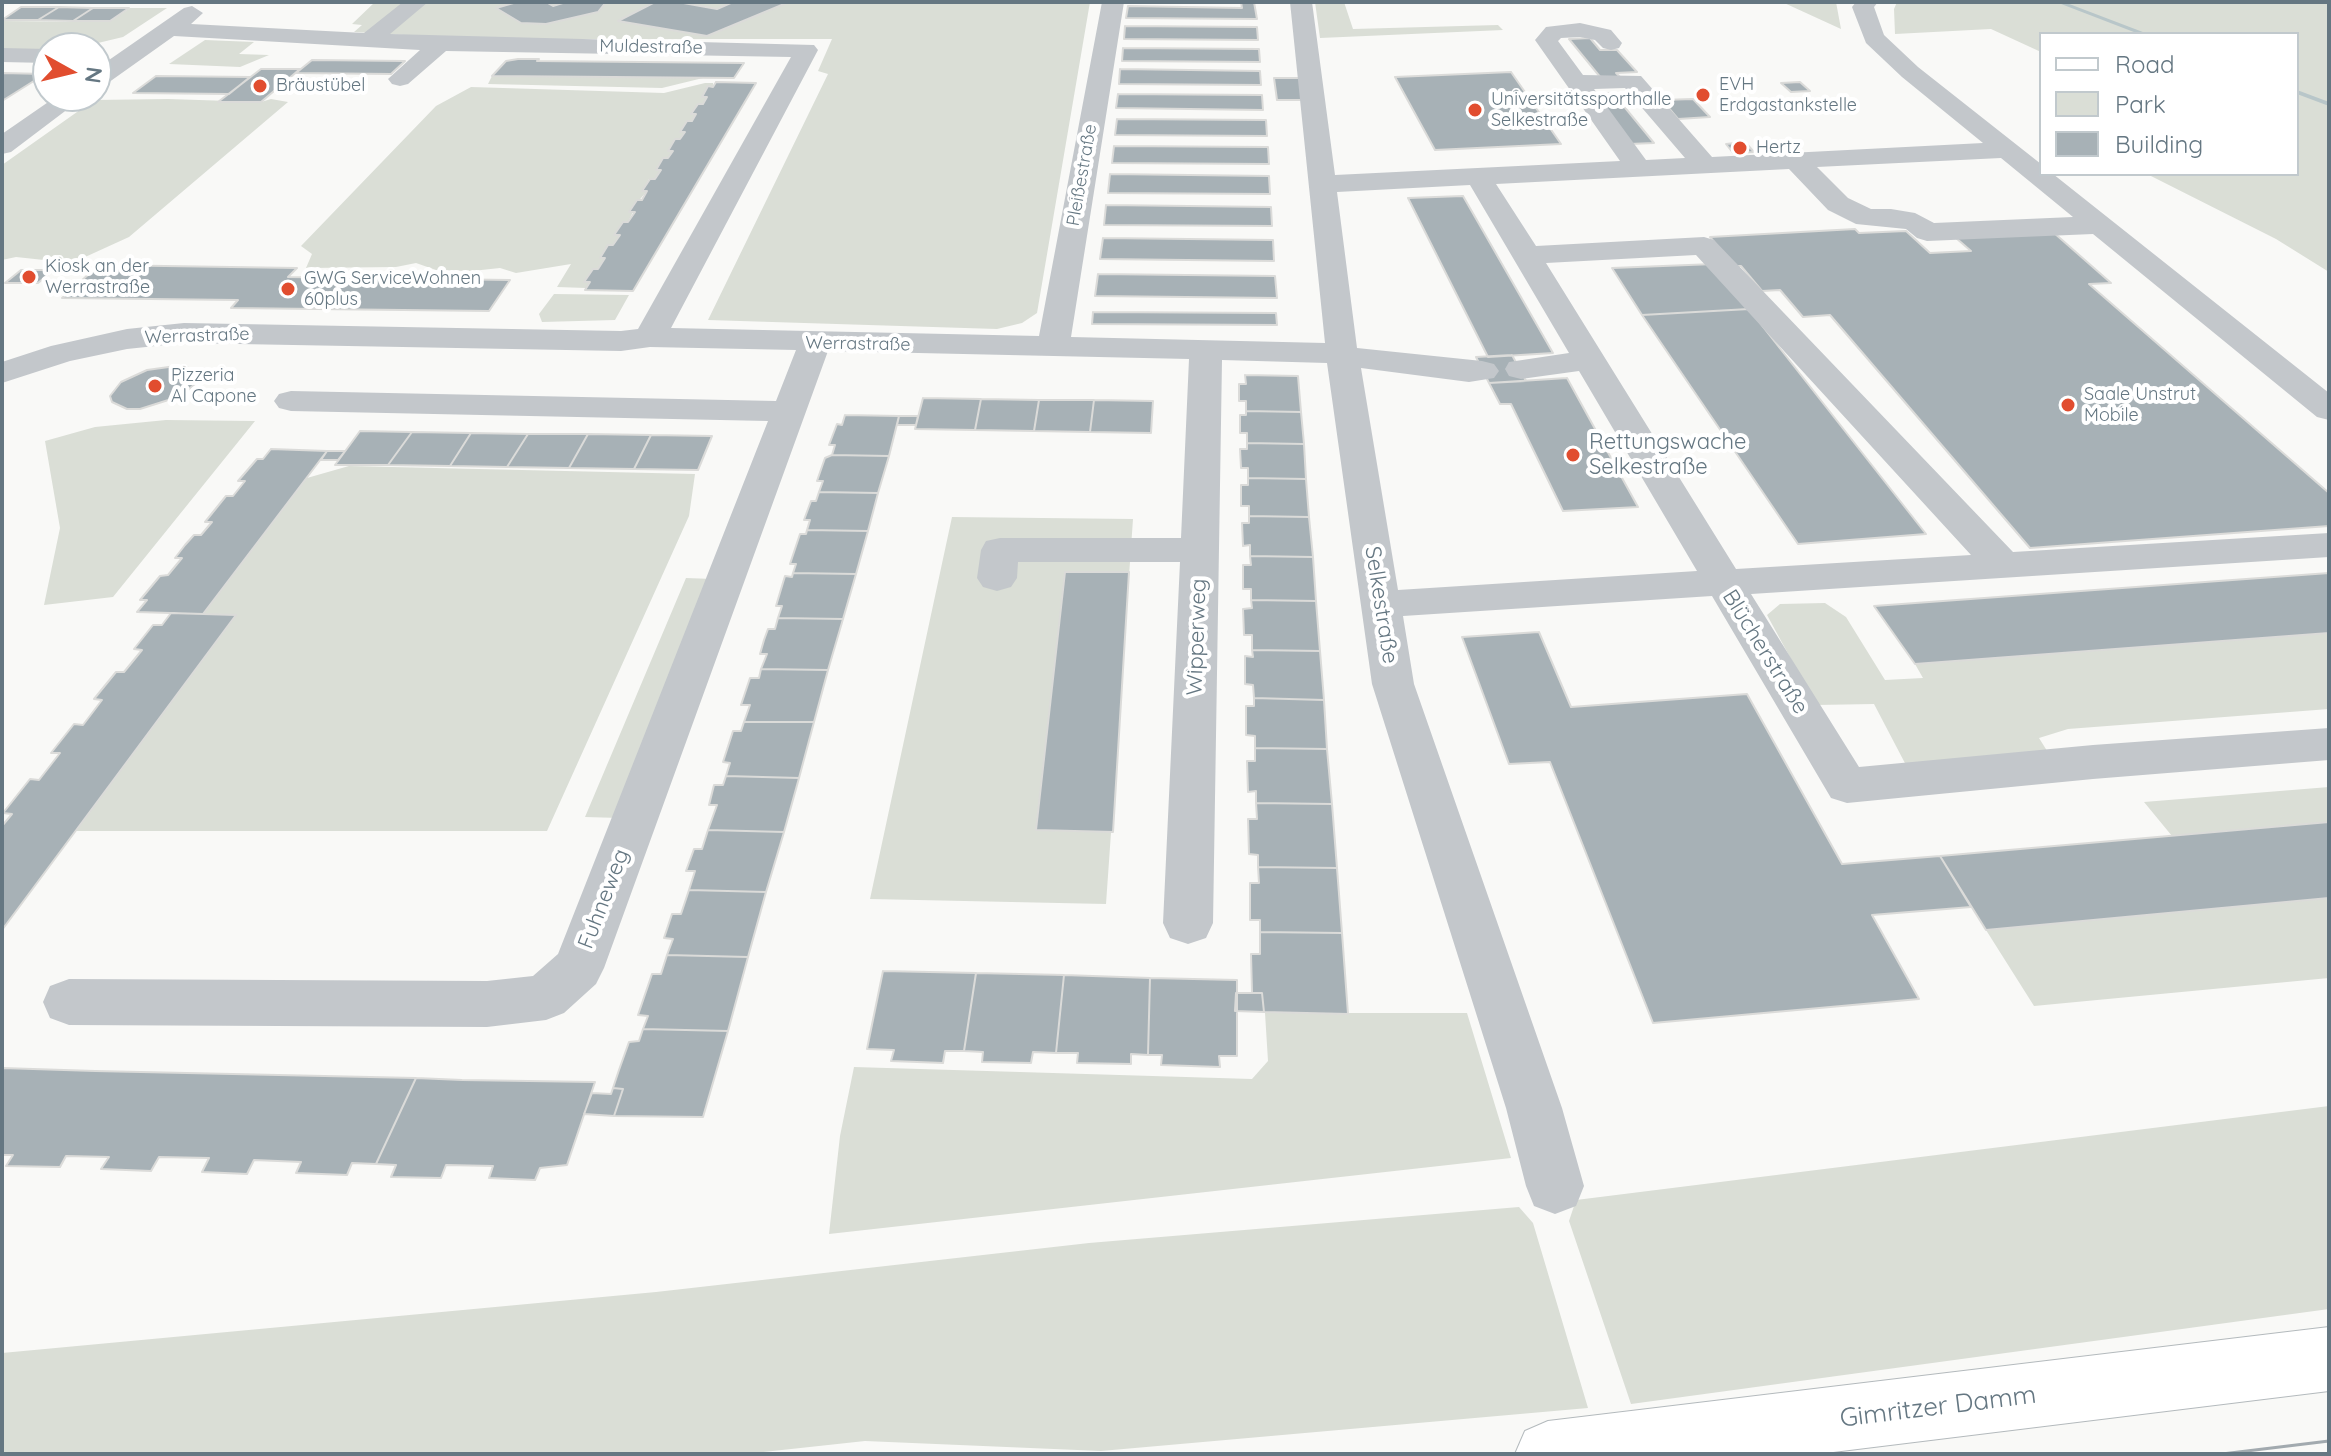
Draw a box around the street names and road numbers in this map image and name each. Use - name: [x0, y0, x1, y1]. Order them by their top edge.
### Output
- street label: Muldestraße: [599, 35, 703, 59]
- street label: Pleißestraße: [1062, 122, 1102, 228]
- street label: Werrastraße: [144, 323, 250, 349]
- street label: Werrastraße: [805, 332, 911, 356]
- street label: Selkestraße: [1359, 544, 1403, 666]
- street label: Wipperweg: [1182, 578, 1212, 696]
- street label: Blücherstraße: [1716, 585, 1814, 719]
- street label: Fuhneweg: [573, 845, 635, 953]
- street label: Gimritzer Damm: [1838, 1379, 2038, 1435]

